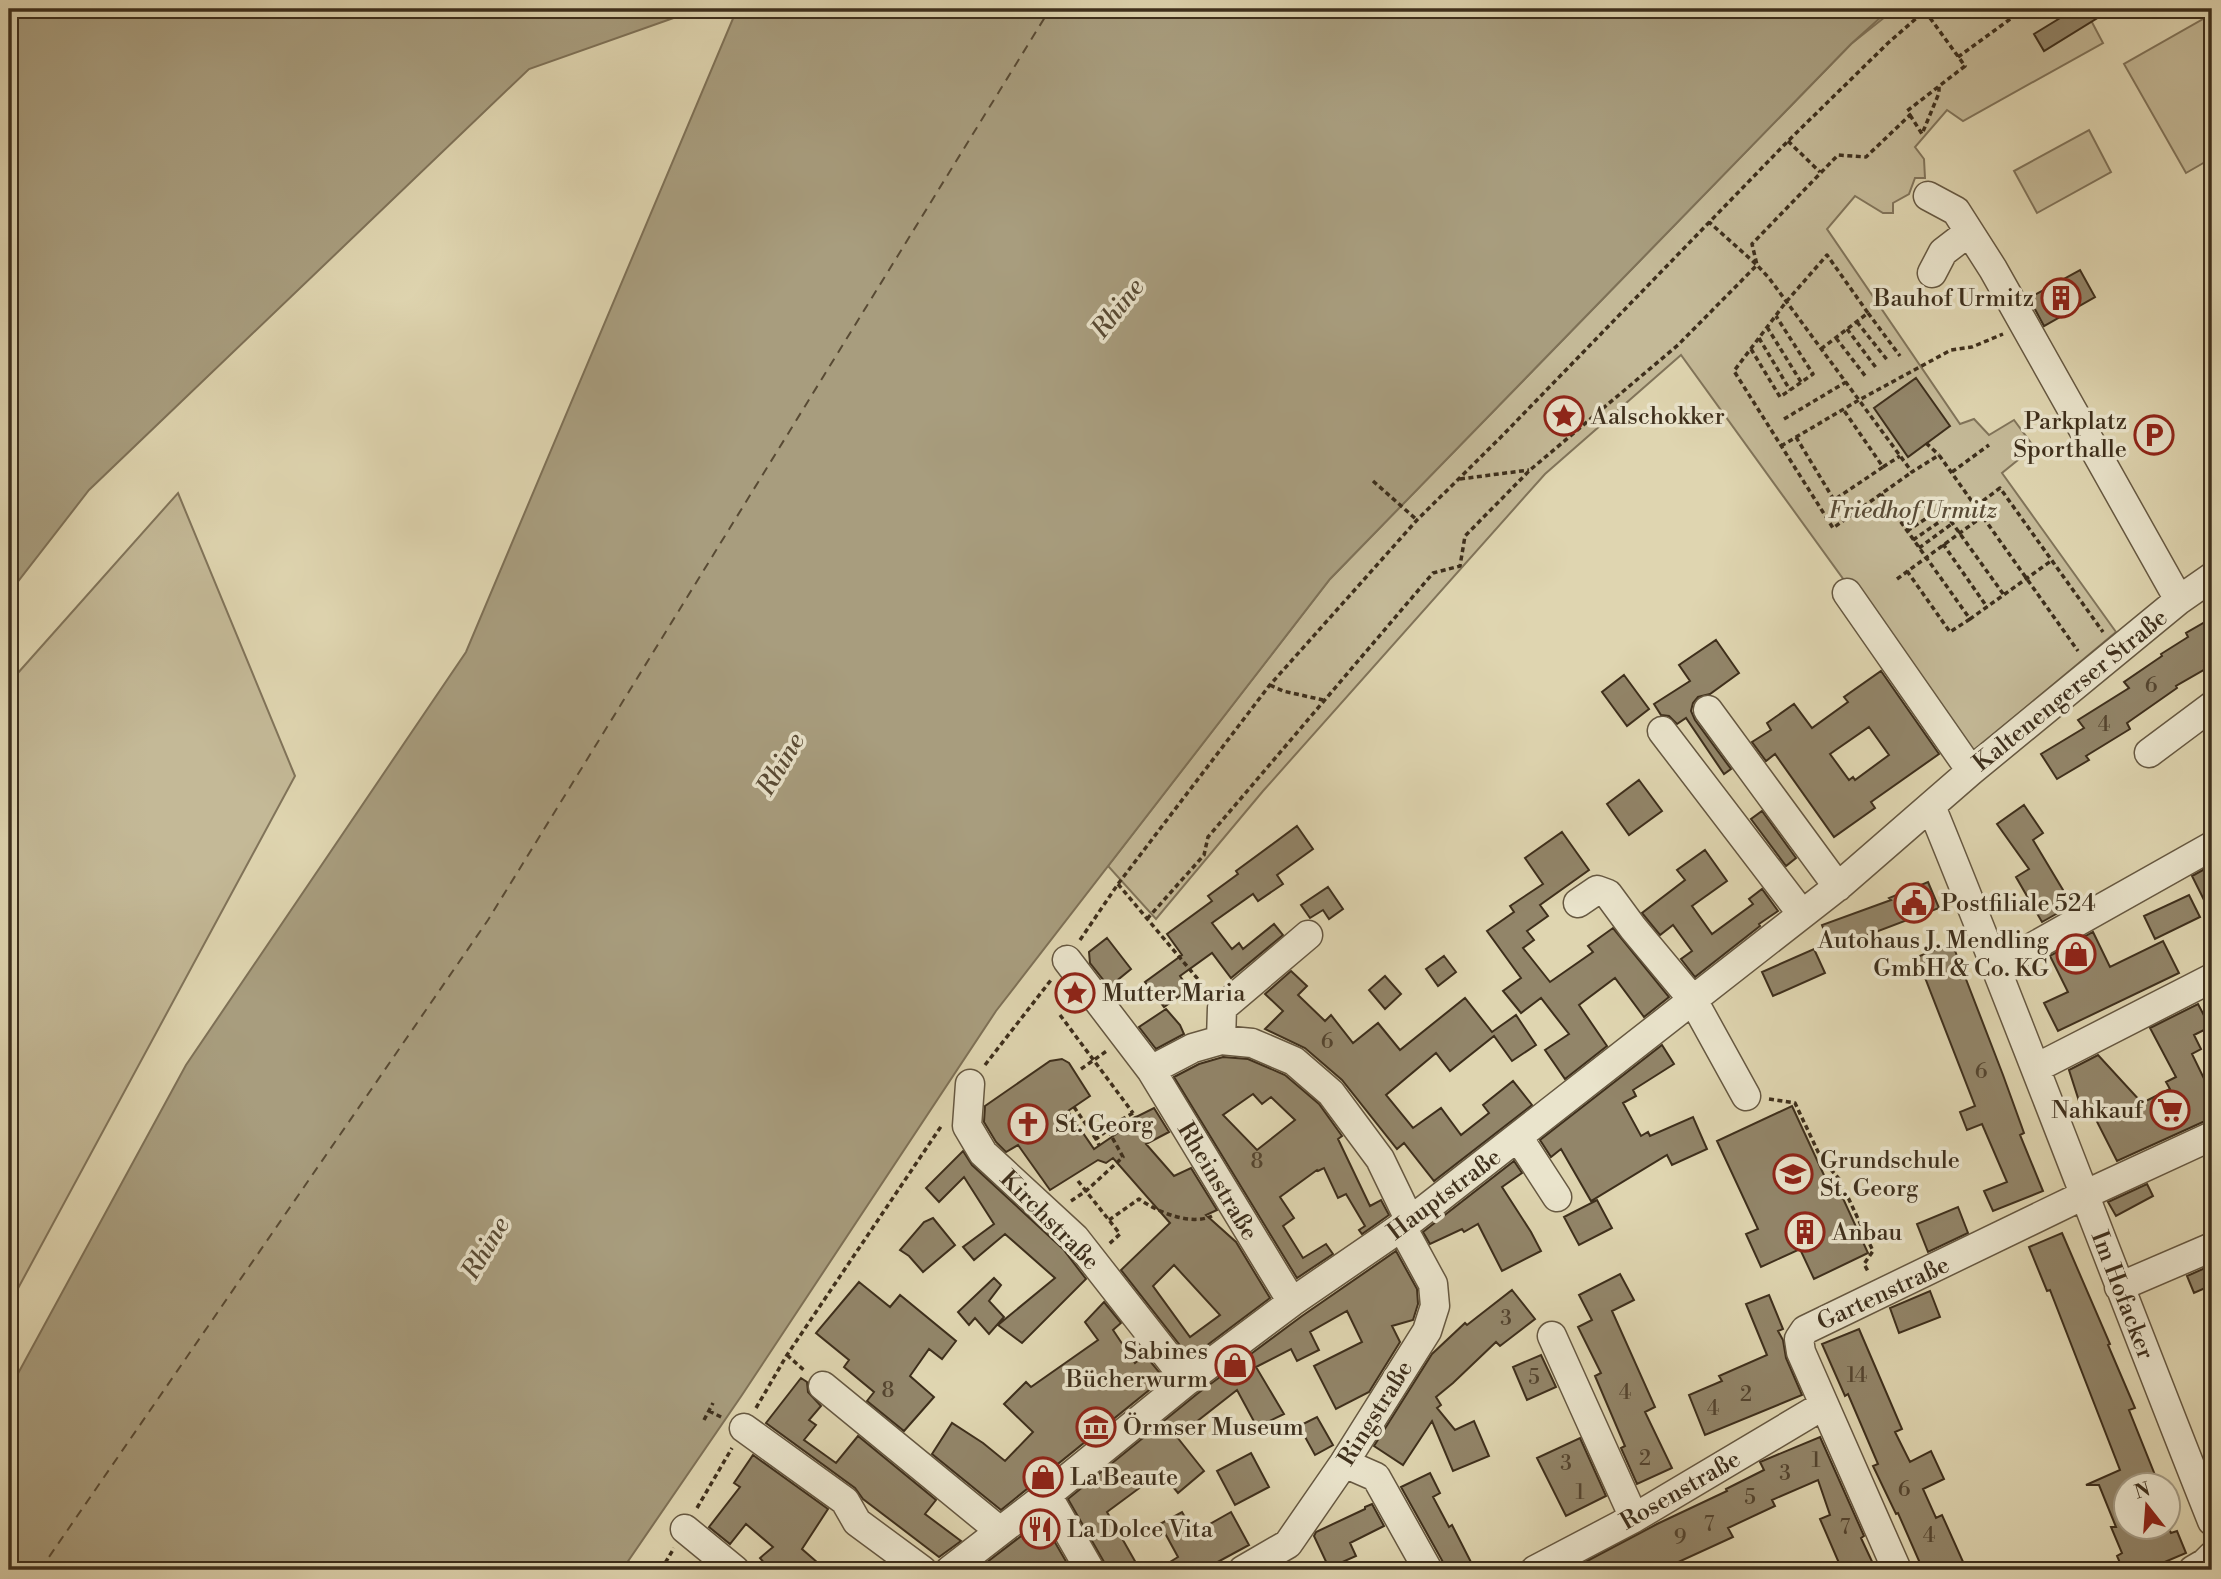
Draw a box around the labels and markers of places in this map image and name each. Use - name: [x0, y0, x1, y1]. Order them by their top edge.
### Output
- building icon: Bauhof Urmitz: [2040, 277, 2082, 319]
- place label: Bauhof Urmitz: [1873, 284, 2034, 314]
- place icon: Aalschokker: [1543, 395, 1585, 437]
- place label: Aalschokker: [1590, 402, 1725, 432]
- place label: Parkplatz Sporthalle: [2013, 407, 2127, 465]
- parking icon: Parkplatz Sporthalle: [2133, 414, 2175, 456]
- public building icon: Postfiliale 524: [1893, 882, 1935, 924]
- place label: Postfiliale 524: [1941, 889, 2096, 919]
- place label: Autohaus J. Mendling GmbH & Co. KG: [1817, 926, 2050, 984]
- shop icon: Autohaus J. Mendling GmbH & Co. KG: [2055, 933, 2097, 975]
- place icon: Mutter Maria: [1054, 972, 1096, 1014]
- place label: Mutter Maria: [1102, 979, 1246, 1009]
- supermarket icon: Nahkauf: [2149, 1089, 2191, 1131]
- place label: Nahkauf: [2051, 1096, 2144, 1126]
- church icon: St. Georg: [1007, 1103, 1049, 1145]
- place label: St. Georg: [1055, 1110, 1154, 1140]
- place label: Grundschule St. Georg: [1820, 1146, 1960, 1204]
- school or university icon: Grundschule St. Georg: [1772, 1153, 1814, 1195]
- building icon: Anbau: [1784, 1211, 1826, 1253]
- place label: Anbau: [1831, 1218, 1903, 1248]
- place label: Sabines Bücherwurm: [1065, 1337, 1208, 1395]
- shop icon: Sabines Bücherwurm: [1214, 1344, 1256, 1386]
- museum icon: Örmser Museum: [1075, 1406, 1117, 1448]
- place label: Örmser Museum: [1123, 1412, 1304, 1443]
- shop icon: La Beaute: [1022, 1456, 1064, 1498]
- place label: La Beaute: [1070, 1463, 1178, 1493]
- restaurant icon: La Dolce Vita: [1019, 1508, 1061, 1550]
- place label: La Dolce Vita: [1067, 1515, 1214, 1545]

